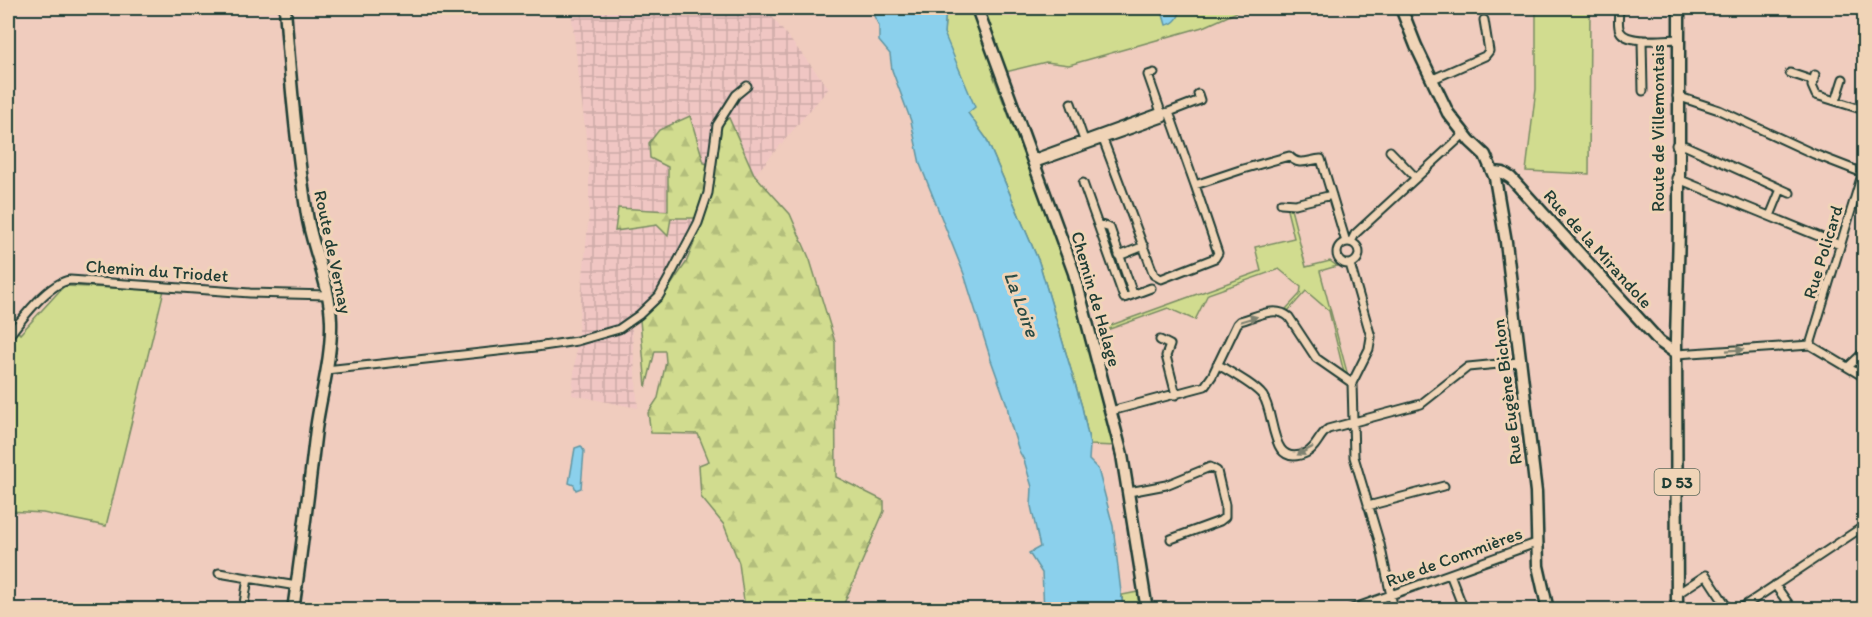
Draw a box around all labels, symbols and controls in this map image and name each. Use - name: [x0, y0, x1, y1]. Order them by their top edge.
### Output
- street label: Route de Villemontais: [1647, 44, 1669, 212]
- street label: Rue de la Mirandole: [1539, 185, 1657, 313]
- street label: Route de Vernay: [309, 188, 357, 316]
- street label: Rue Policard: [1798, 203, 1848, 301]
- street label: Chemin de Halage: [1066, 229, 1126, 369]
- street label: Chemin du Triodet: [85, 255, 229, 287]
- water label: La Loire: [999, 268, 1045, 341]
- one-way arrow: [1240, 314, 1258, 323]
- street label: Rue Eugène Bichon: [1487, 318, 1527, 466]
- one-way arrow: [1726, 345, 1745, 354]
- one-way arrow: [1296, 446, 1313, 456]
- road number: D 53: [1654, 469, 1700, 495]
- street label: Rue de Commières: [1383, 522, 1525, 592]

